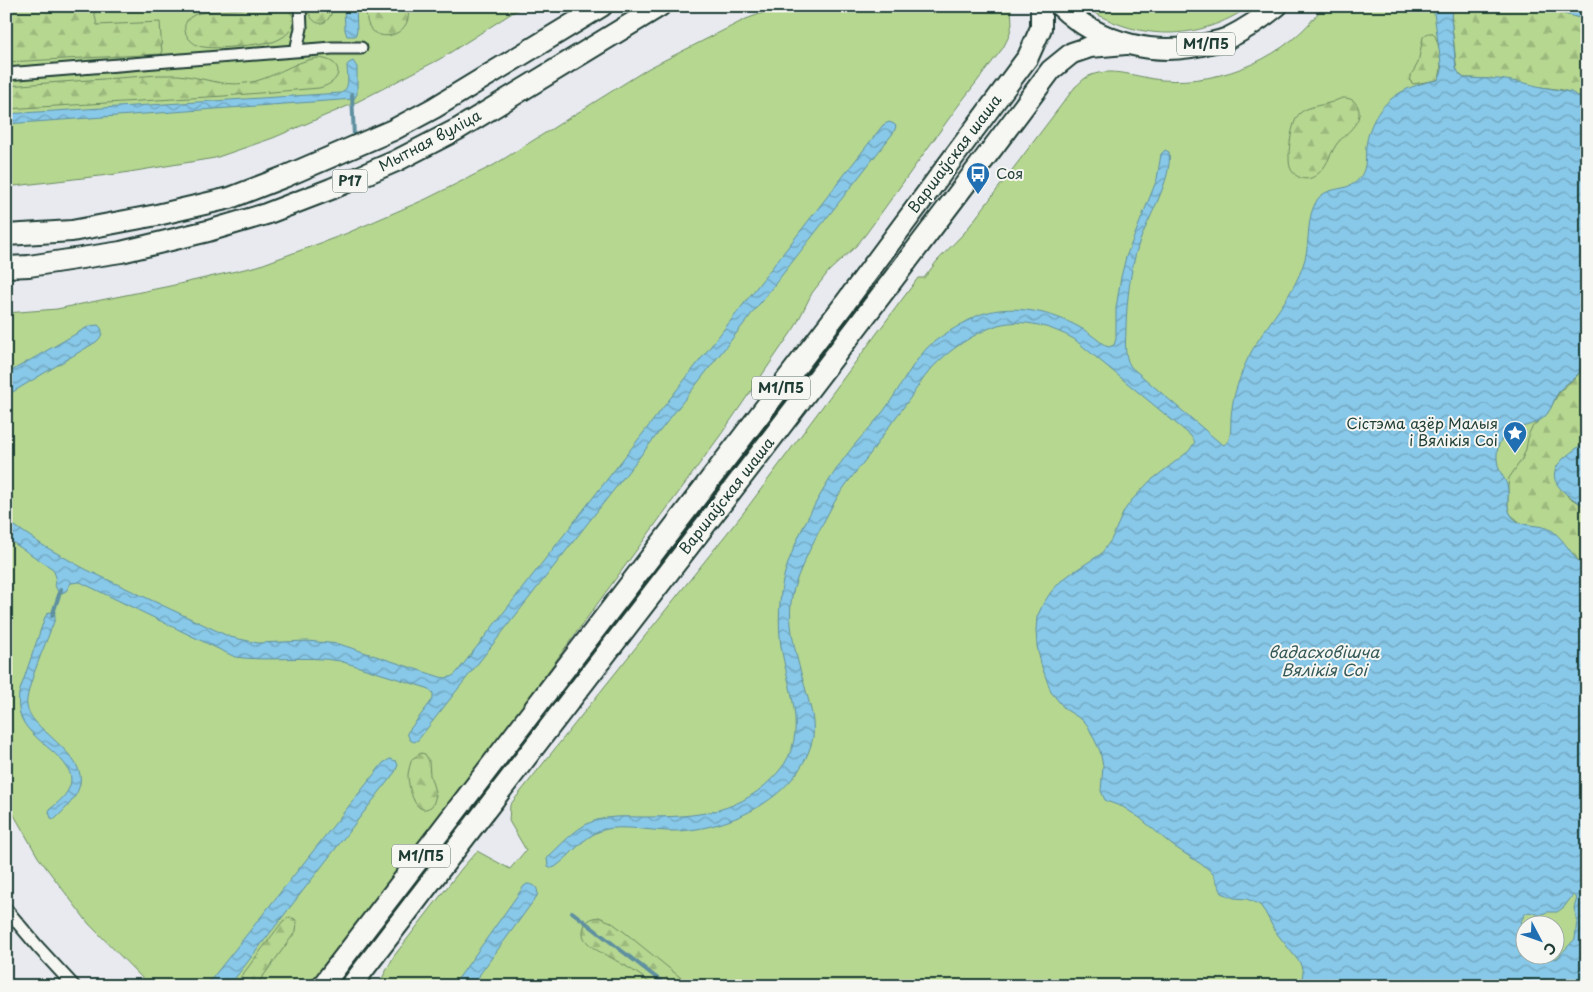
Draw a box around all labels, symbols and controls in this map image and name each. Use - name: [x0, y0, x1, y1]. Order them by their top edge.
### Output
- road number: М1/П5: [1177, 33, 1235, 56]
- street label: Варшаўская шаша: [901, 88, 1006, 217]
- street label: Мытная вуліца: [374, 103, 485, 176]
- bus stop icon: Соя: [965, 161, 991, 195]
- place label: Соя: [996, 161, 1023, 184]
- road number: Р17: [332, 170, 368, 192]
- road number: М1/П5: [752, 376, 810, 399]
- place label: Сістэма азёр Малыя і Вялікія Соі: [1346, 411, 1498, 451]
- place icon: Сістэма азёр Малыя і Вялікія Соі: [1502, 420, 1528, 454]
- street label: Варшаўская шаша: [673, 431, 779, 559]
- water label: вадасховішча Вялікія Соі: [1269, 639, 1380, 681]
- road number: М1/П5: [392, 844, 450, 868]
- north arrow: [1516, 914, 1566, 964]
- text: С: [1539, 938, 1562, 960]

